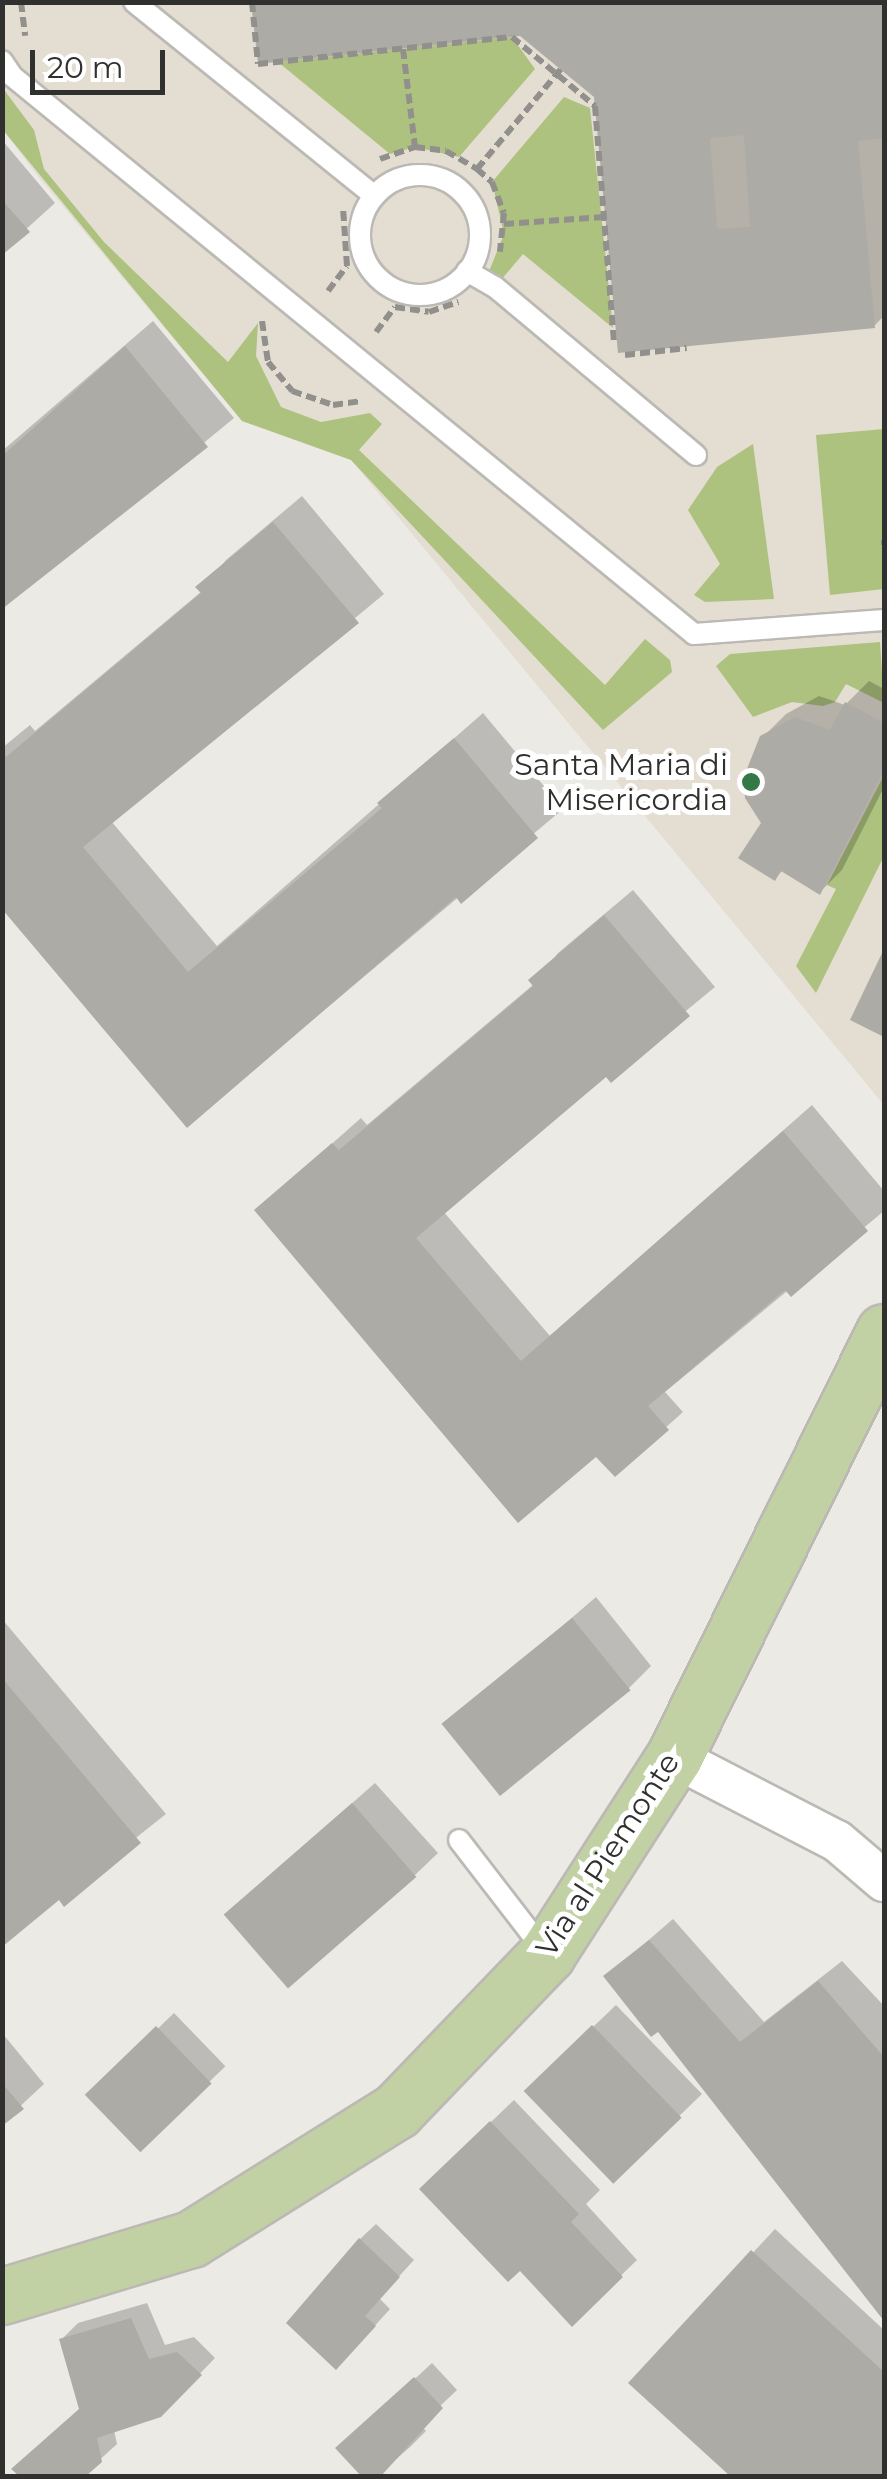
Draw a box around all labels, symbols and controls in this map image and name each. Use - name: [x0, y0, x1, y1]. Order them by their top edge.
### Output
- scale bar: [35, 30, 170, 92]
- text: 20 m: [47, 49, 124, 86]
- place label: Santa Maria di Misericordia: [514, 747, 728, 818]
- marker: Santa Maria di Misericordia: [738, 769, 764, 795]
- street label: Via al Piemonte: [529, 1746, 687, 1964]

